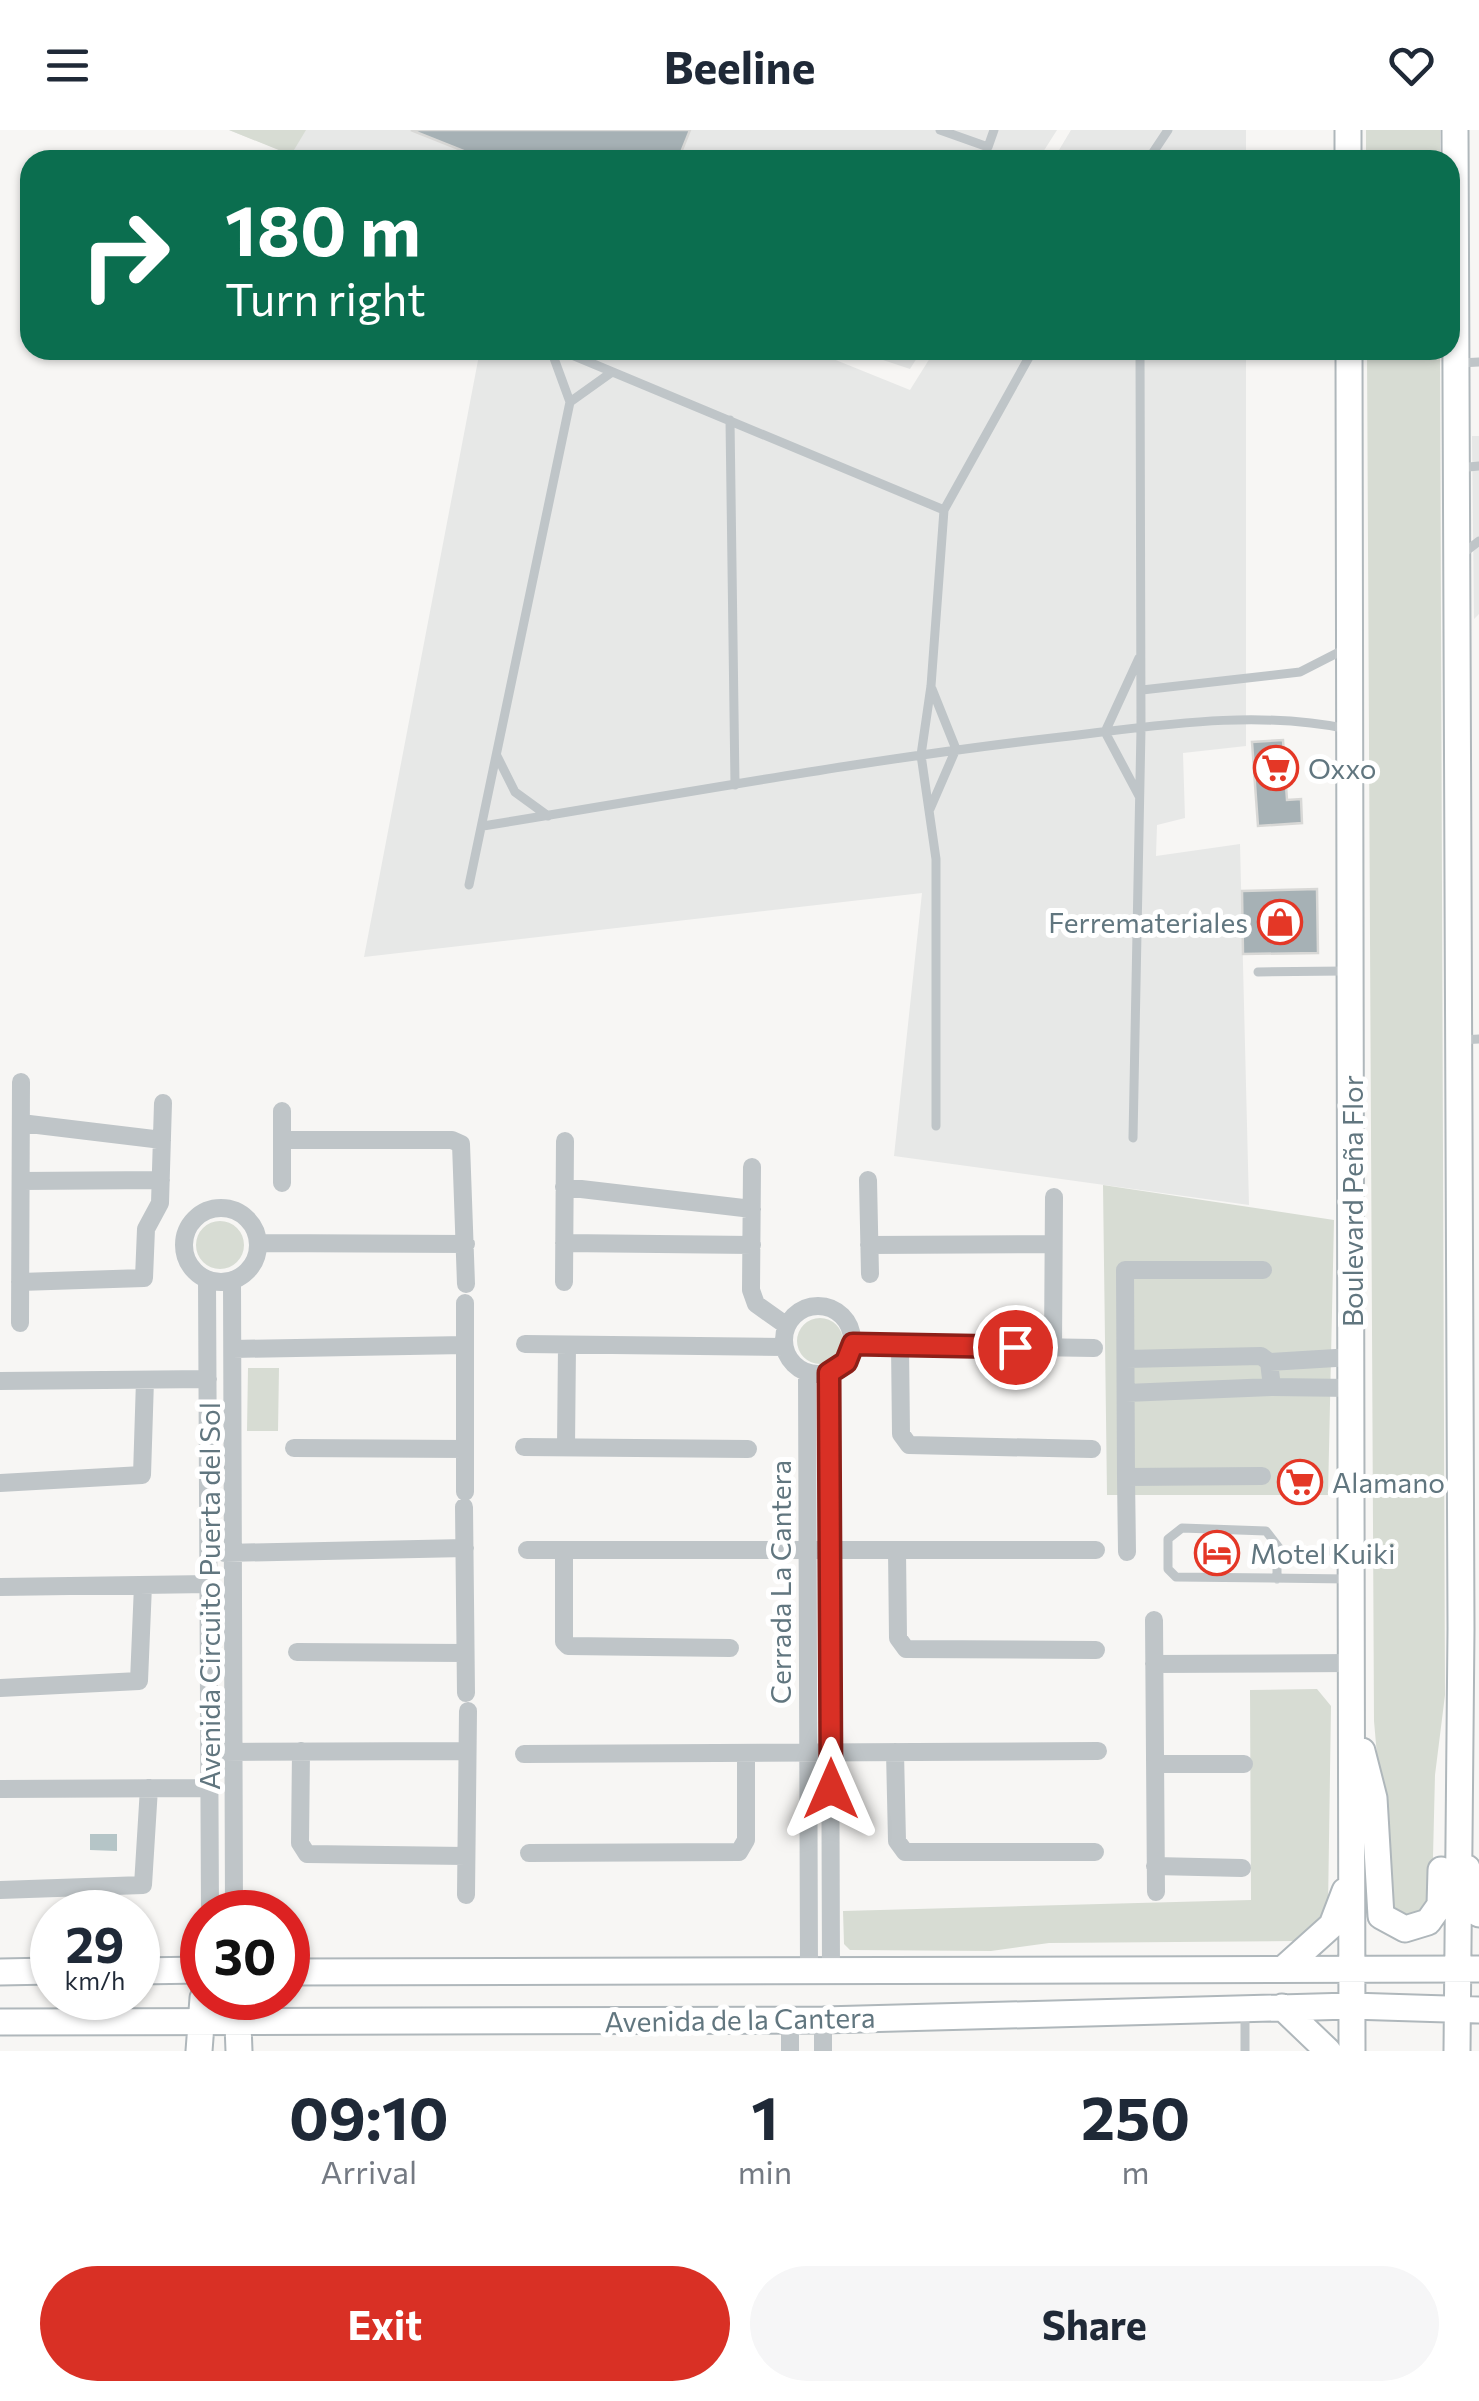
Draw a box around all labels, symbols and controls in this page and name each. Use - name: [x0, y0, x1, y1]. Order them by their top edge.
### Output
- icon: menu: [40, 38, 95, 93]
- text: Beeline: [664, 38, 815, 93]
- icon: heart: [1384, 38, 1439, 93]
- text: 180 m: [225, 185, 421, 270]
- icon: right: [60, 190, 190, 320]
- text: Turn right: [225, 270, 426, 325]
- supermarket icon: Oxxo: [1253, 745, 1299, 791]
- place label: Oxxo: [1308, 751, 1376, 785]
- shop icon: Ferremateriales: [1257, 899, 1303, 945]
- place label: Ferremateriales: [1048, 905, 1248, 939]
- street label: Boulevard Peña Flor: [1335, 1075, 1369, 1327]
- pin: [973, 1305, 1058, 1390]
- icon: arrive: [988, 1320, 1043, 1375]
- street label: Avenida Circuito Puerta del Sol: [192, 1402, 226, 1790]
- supermarket icon: Alamano: [1277, 1459, 1323, 1505]
- street label: Cerrada La Cantera: [763, 1460, 797, 1704]
- place label: Alamano: [1332, 1465, 1445, 1499]
- hotel icon: Motel Kuiki: [1194, 1530, 1240, 1576]
- place label: Motel Kuiki: [1250, 1536, 1395, 1570]
- position arrow: [779, 1737, 883, 1841]
- speed limit sign: 30: [180, 1890, 310, 2020]
- text: 29: [65, 1912, 124, 1973]
- text: km/h: [65, 1965, 125, 1995]
- street label: Avenida de la Cantera: [604, 2000, 876, 2038]
- text: 09:10: [289, 2079, 449, 2152]
- text: 1: [751, 2079, 778, 2152]
- text: 250: [1081, 2079, 1190, 2152]
- text: Arrival: [320, 2151, 417, 2191]
- text: min: [738, 2151, 792, 2191]
- text: m: [1122, 2151, 1149, 2191]
- button: Exit: [40, 2266, 730, 2381]
- button: Share: [750, 2266, 1439, 2381]

